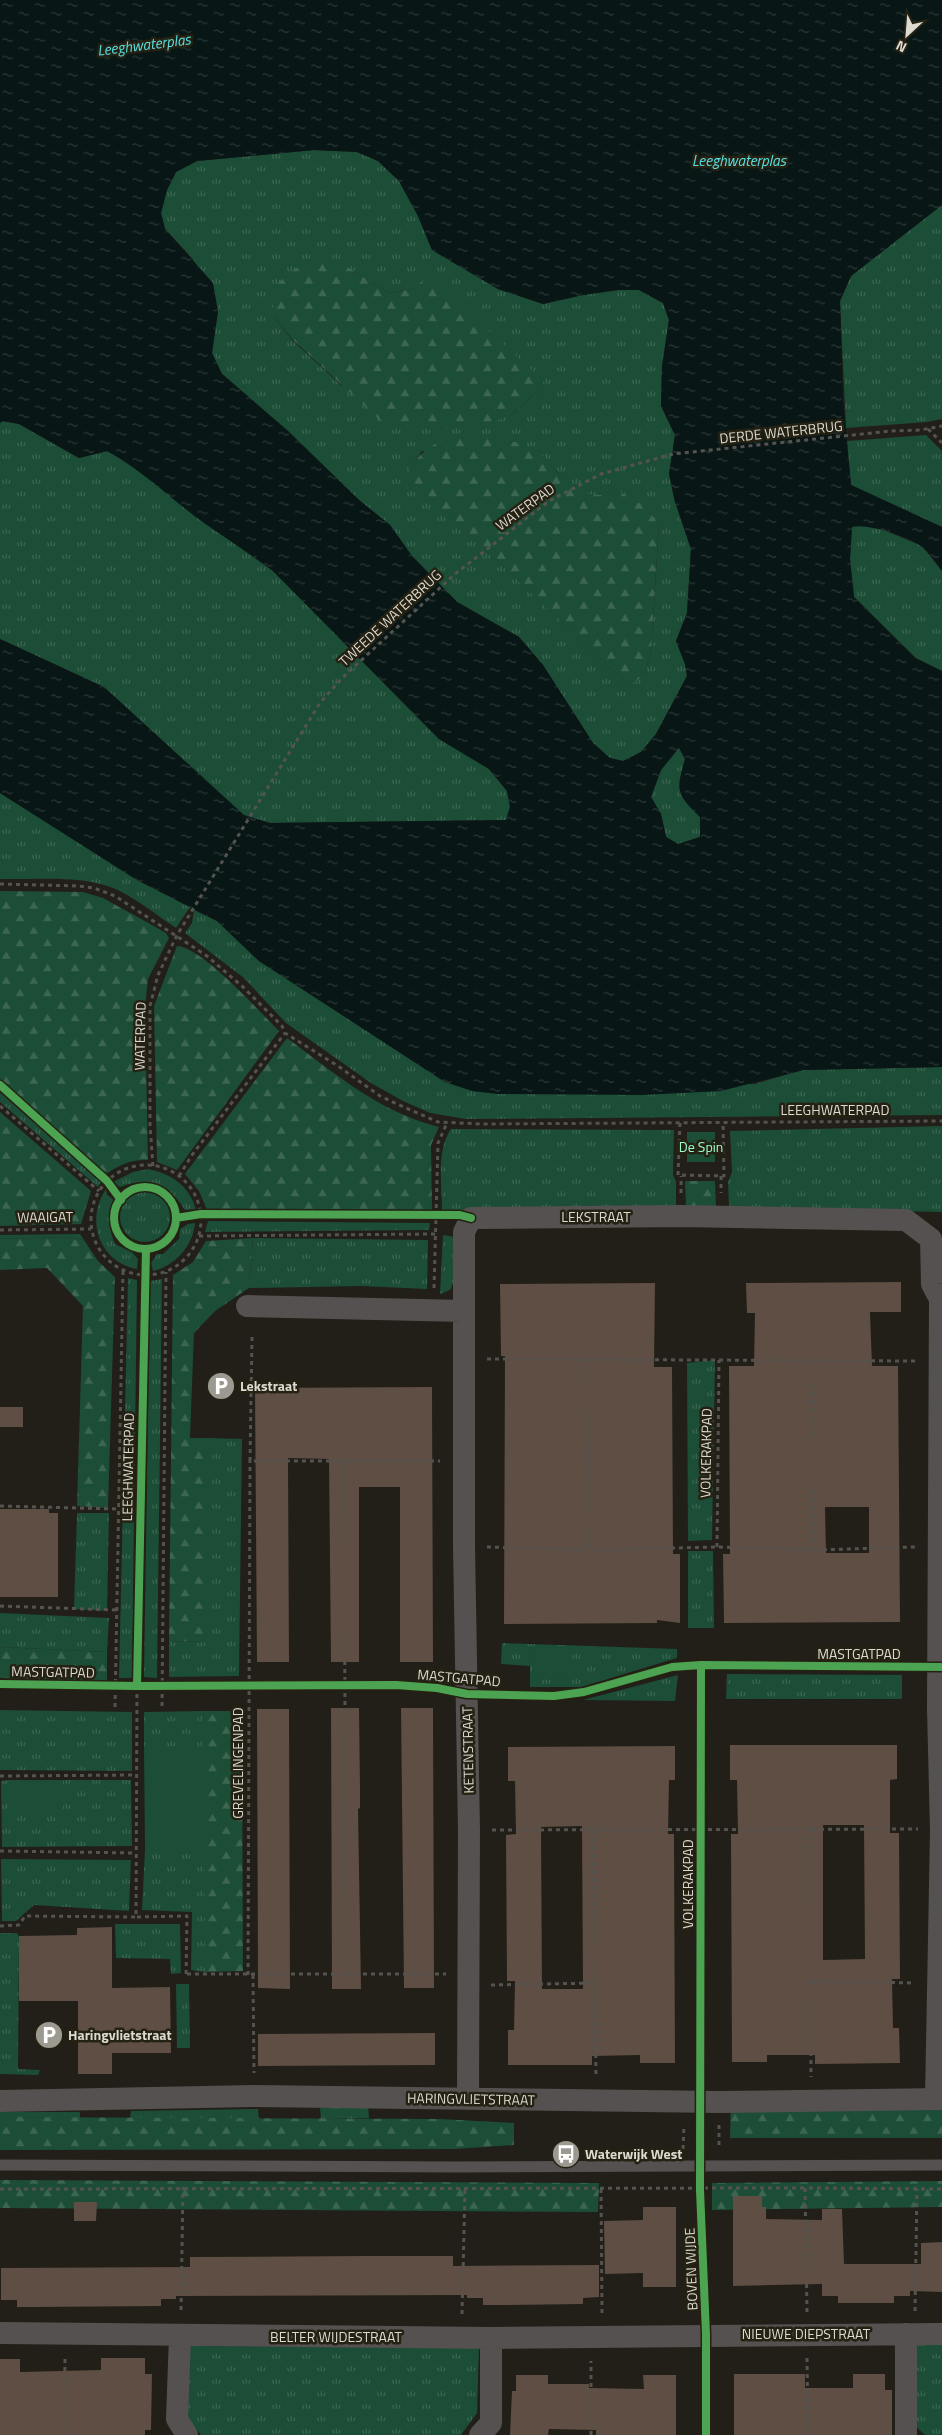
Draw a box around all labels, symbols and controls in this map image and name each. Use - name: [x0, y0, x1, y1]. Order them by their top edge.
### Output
- north arrow: [882, 10, 932, 60]
- water label: Leeghwaterplas: [96, 27, 194, 62]
- text: N: [892, 36, 910, 59]
- water label: Leeghwaterplas: [692, 149, 788, 172]
- street label: DERDE WATERBRUG: [718, 415, 844, 448]
- street label: WATERPAD: [491, 478, 559, 535]
- street label: TWEEDE WATERBRUG: [334, 564, 446, 671]
- street label: WATERPAD: [128, 1001, 151, 1071]
- street label: LEEGHWATERPAD: [781, 1099, 889, 1120]
- park label: De Spin: [679, 1136, 723, 1157]
- street label: WAAIGAT: [17, 1206, 74, 1227]
- street label: LEKSTRAAT: [561, 1206, 631, 1227]
- parking icon: Lekstraat: [206, 1371, 236, 1401]
- place label: Lekstraat: [240, 1375, 297, 1396]
- street label: VOLKERAKPAD: [694, 1408, 717, 1498]
- street label: LEEGHWATERPAD: [116, 1412, 139, 1522]
- street label: MASTGATPAD: [817, 1643, 901, 1664]
- street label: MASTGATPAD: [11, 1660, 95, 1683]
- street label: MASTGATPAD: [416, 1663, 502, 1692]
- street label: KETENSTRAAT: [456, 1706, 479, 1794]
- street label: GREVELINGENPAD: [227, 1707, 248, 1819]
- street label: VOLKERAKPAD: [677, 1839, 698, 1929]
- parking icon: Haringvlietstraat: [34, 2020, 64, 2050]
- place label: Haringvlietstraat: [68, 2024, 172, 2045]
- street label: HARINGVLIETSTRAAT: [407, 2087, 536, 2110]
- bus stop icon: Waterwijk West: [551, 2139, 581, 2169]
- place label: Waterwijk West: [585, 2143, 682, 2164]
- street label: BOVEN WIJDE: [679, 2227, 702, 2311]
- street label: NIEUWE DIEPSTRAAT: [742, 2323, 871, 2344]
- street label: BELTER WIJDESTRAAT: [270, 2326, 403, 2347]

